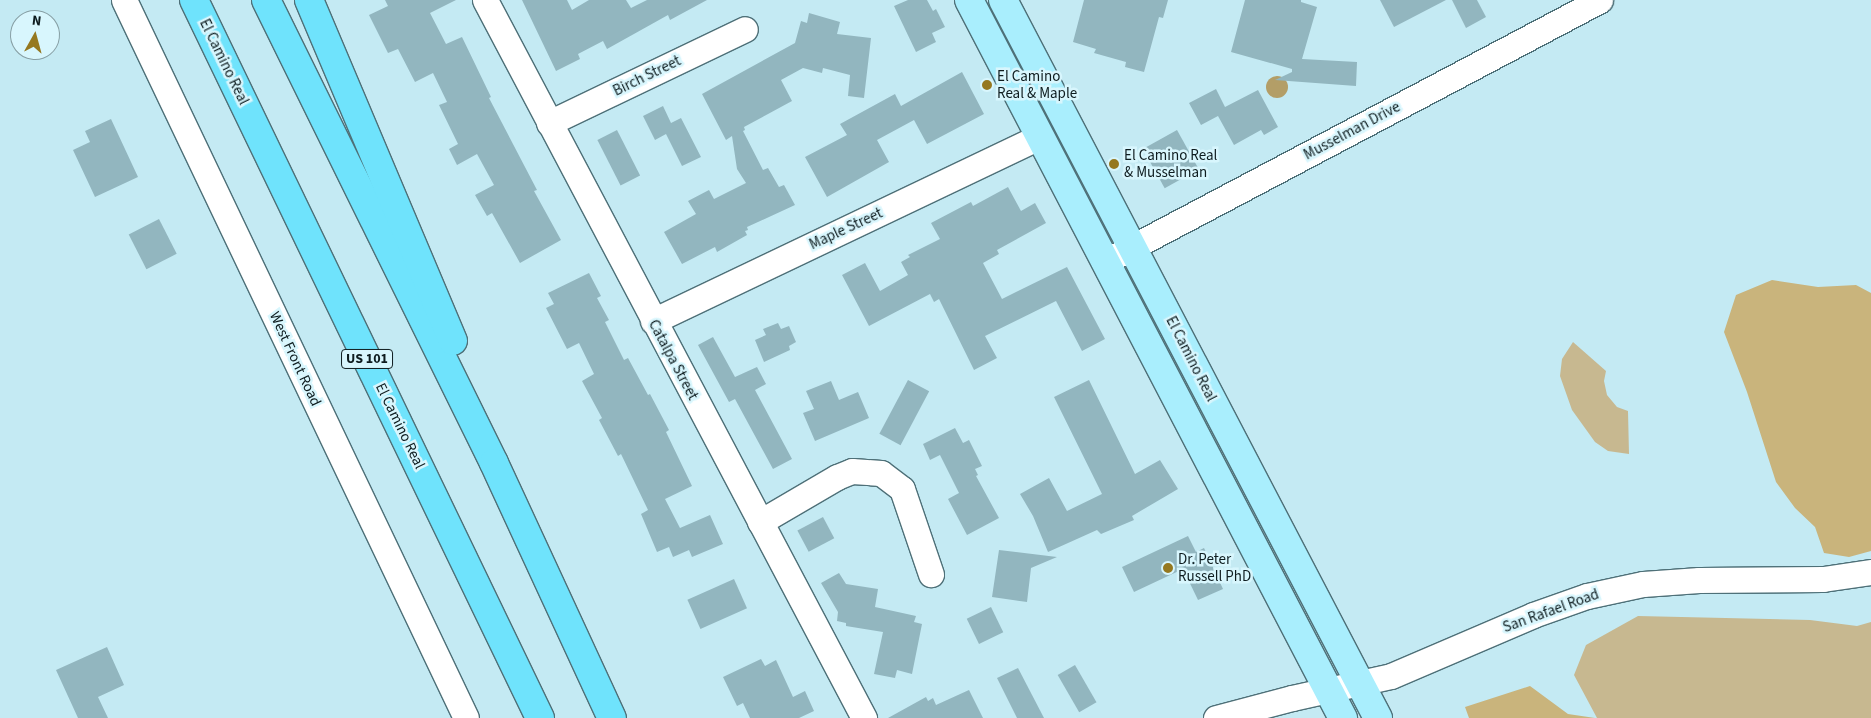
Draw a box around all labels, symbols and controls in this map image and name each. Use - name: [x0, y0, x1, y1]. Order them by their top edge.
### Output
- north arrow: [10, 10, 60, 60]
- text: N: [31, 11, 43, 32]
- street label: El Camino Real: [195, 16, 253, 108]
- street label: Birch Street: [610, 52, 684, 100]
- place label: El Camino Real & Maple: [997, 67, 1077, 102]
- marker: El Camino Real & Maple: [981, 79, 993, 91]
- street label: Musselman Drive: [1301, 98, 1403, 164]
- place label: El Camino Real & Musselman: [1124, 146, 1217, 181]
- marker: El Camino Real & Musselman: [1108, 158, 1120, 170]
- street label: Maple Street: [807, 204, 885, 254]
- street label: West Front Road: [265, 309, 325, 409]
- street label: El Camino Real: [1162, 313, 1220, 405]
- street label: Catalpa Street: [644, 317, 702, 403]
- road number: US 101: [341, 348, 393, 370]
- street label: El Camino Real: [371, 380, 429, 472]
- place label: Dr. Peter Russell PhD: [1178, 550, 1251, 585]
- marker: Dr. Peter Russell PhD: [1162, 562, 1174, 574]
- street label: San Rafael Road: [1501, 585, 1601, 637]

